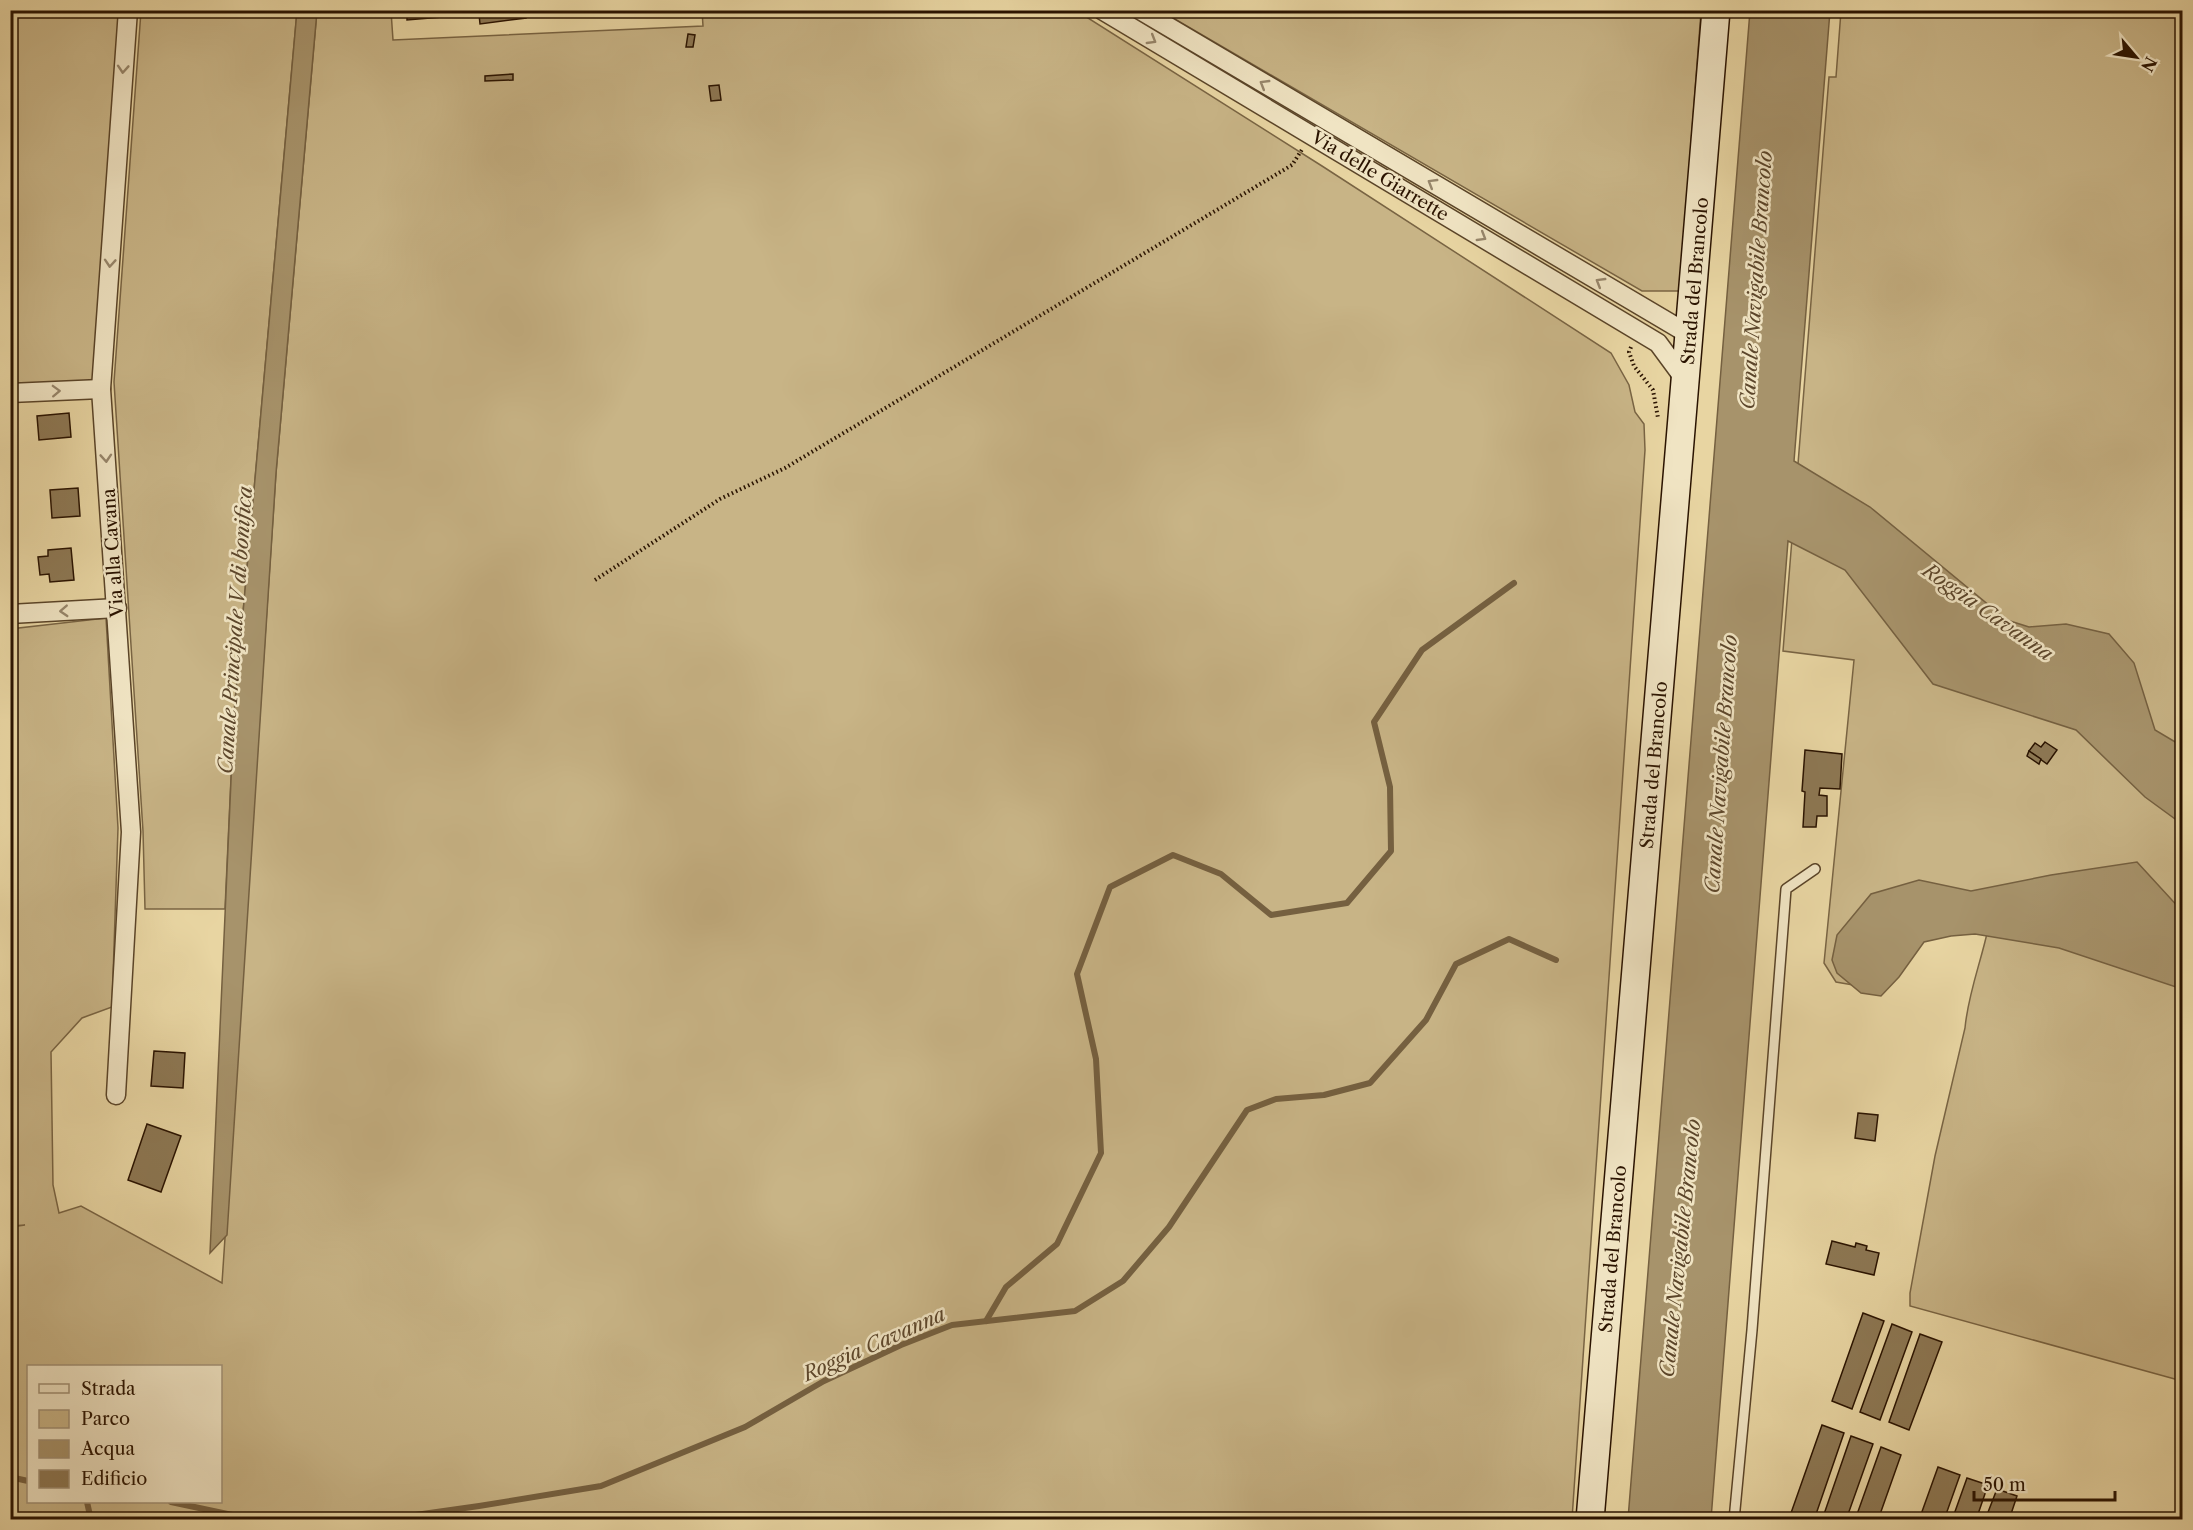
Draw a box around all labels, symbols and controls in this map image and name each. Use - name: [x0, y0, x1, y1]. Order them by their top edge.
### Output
- north arrow: [2106, 27, 2166, 87]
- one-way arrow: [1146, 33, 1156, 45]
- text: N: [2137, 53, 2161, 75]
- one-way arrow: [117, 64, 130, 73]
- one-way arrow: [1260, 79, 1270, 91]
- street label: Via delle Giarrette: [1306, 126, 1453, 226]
- water label: Canale Navigabile Brancolo: [1735, 150, 1777, 410]
- one-way arrow: [1428, 179, 1438, 190]
- street label: Strada del Brancolo: [1677, 196, 1713, 366]
- one-way arrow: [1476, 230, 1486, 241]
- one-way arrow: [103, 259, 116, 268]
- one-way arrow: [1596, 278, 1606, 289]
- one-way arrow: [51, 385, 60, 398]
- one-way arrow: [99, 453, 112, 462]
- water label: Canale Principale V di bonifica: [213, 485, 257, 775]
- street label: Via alla Cavana: [97, 487, 129, 619]
- water label: Roggia Cavanna: [1917, 557, 2058, 666]
- one-way arrow: [59, 604, 68, 617]
- water label: Canale Navigabile Brancolo: [1700, 634, 1742, 894]
- street label: Strada del Brancolo: [1636, 680, 1672, 850]
- water label: Canale Navigabile Brancolo: [1655, 1118, 1705, 1378]
- street label: Strada del Brancolo: [1595, 1164, 1631, 1334]
- water label: Roggia Cavanna: [797, 1302, 949, 1387]
- legend: [27, 1365, 222, 1503]
- text: Strada: [81, 1378, 136, 1400]
- text: Parco: [81, 1408, 130, 1430]
- text: Acqua: [80, 1438, 135, 1460]
- scale bar: [1974, 1464, 2115, 1502]
- text: Edificio: [81, 1468, 147, 1490]
- text: 50 m: [1983, 1474, 2026, 1496]

